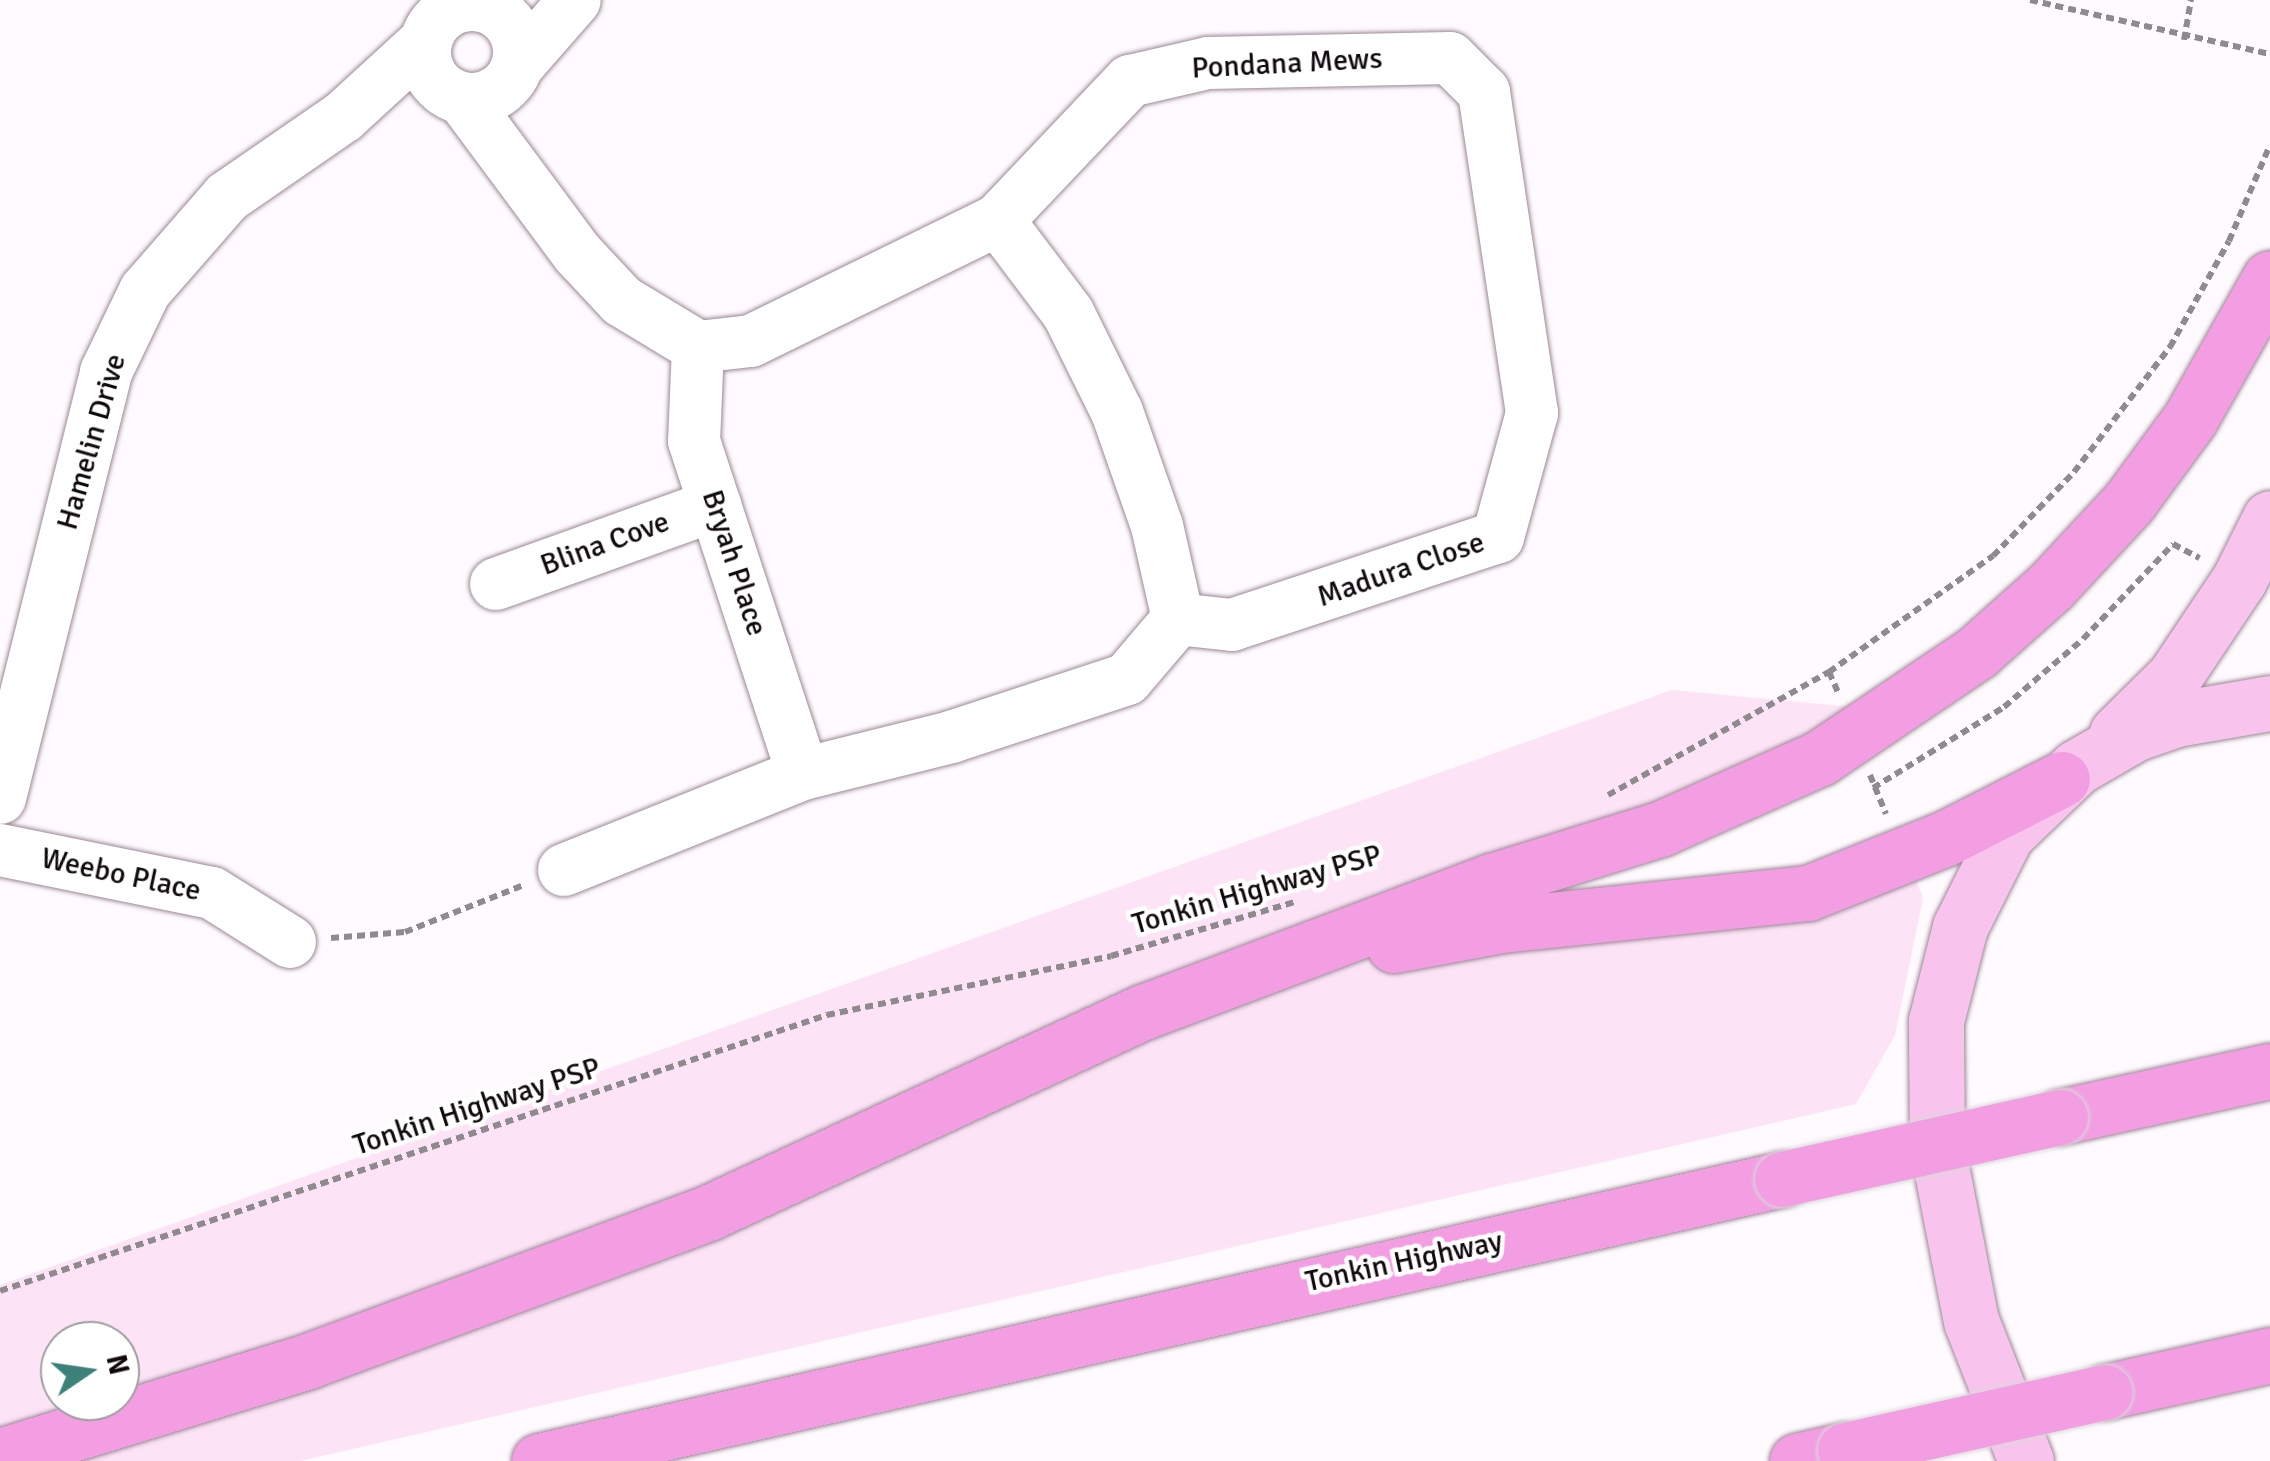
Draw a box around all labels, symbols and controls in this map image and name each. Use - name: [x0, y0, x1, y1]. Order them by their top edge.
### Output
- street label: Pondana Mews: [1191, 41, 1383, 87]
- street label: Hamelin Drive: [50, 350, 134, 534]
- street label: Bryah Place: [694, 486, 774, 640]
- street label: Blina Cove: [536, 504, 674, 584]
- street label: Madura Close: [1313, 525, 1489, 615]
- street label: Tonkin Highway PSP: [1128, 837, 1386, 943]
- street label: Weebo Place: [38, 841, 204, 909]
- street label: Tonkin Highway PSP: [349, 1050, 605, 1164]
- street label: Tonkin Highway: [1302, 1224, 1506, 1300]
- north arrow: [40, 1321, 140, 1421]
- text: N: [99, 1351, 136, 1378]

